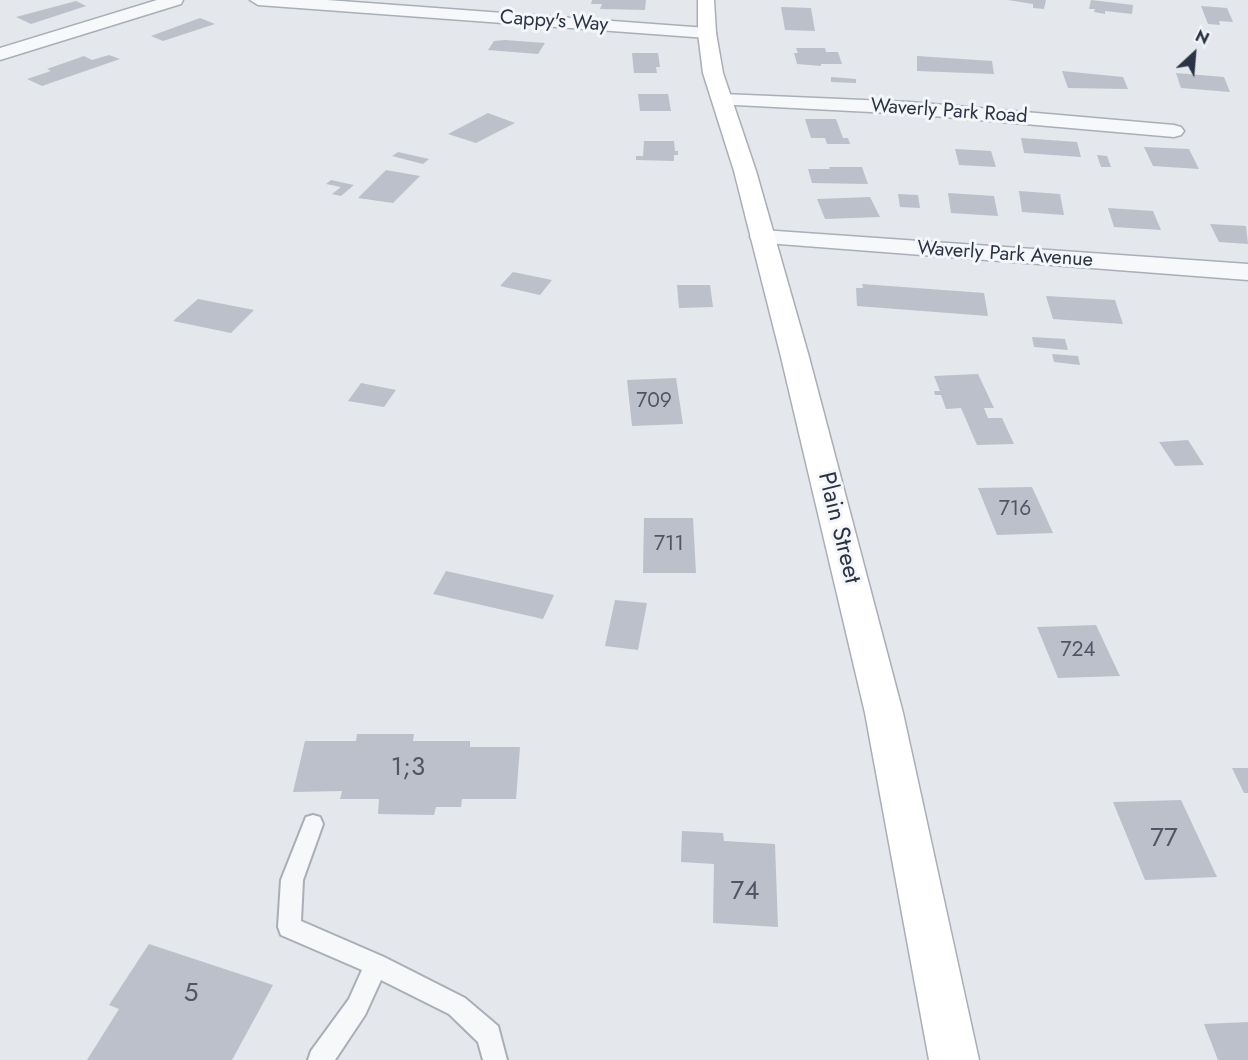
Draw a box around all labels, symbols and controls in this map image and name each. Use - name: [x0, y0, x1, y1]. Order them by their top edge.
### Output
- street label: Cappy's Way: [499, 6, 609, 38]
- north arrow: [1164, 24, 1224, 84]
- text: N: [1191, 24, 1213, 50]
- street label: Waverly Park Road: [870, 95, 1028, 129]
- street label: Waverly Park Avenue: [916, 237, 1094, 273]
- house number: 709: [636, 389, 672, 415]
- street label: Plain Street: [810, 469, 866, 587]
- house number: 716: [999, 497, 1031, 523]
- house number: 711: [654, 532, 684, 558]
- house number: 724: [1060, 638, 1096, 664]
- house number: 1;3: [391, 753, 425, 785]
- house number: 77: [1150, 824, 1178, 856]
- house number: 74: [731, 877, 759, 909]
- house number: 5: [184, 979, 198, 1011]

